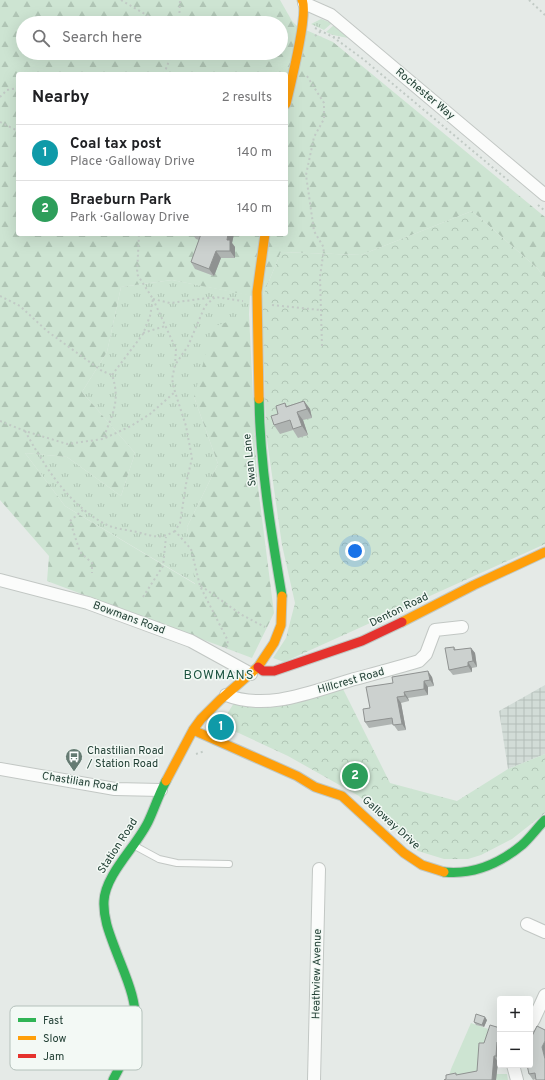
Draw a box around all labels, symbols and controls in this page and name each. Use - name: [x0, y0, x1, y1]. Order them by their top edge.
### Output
- search box: [16, 16, 288, 60]
- icon: search: [30, 27, 52, 49]
- text: Search here: [62, 29, 142, 48]
- street label: Rochester Way: [392, 65, 458, 123]
- text: Nearby: [32, 87, 89, 109]
- text: 2 results: [222, 90, 272, 106]
- text: Coal tax post: [70, 135, 161, 154]
- text: 1: [42, 145, 48, 161]
- text: 140 m: [237, 145, 272, 161]
- text: Place · Galloway Drive: [70, 154, 195, 170]
- text: Braeburn Park: [70, 191, 172, 210]
- text: 2: [41, 201, 49, 217]
- text: 140 m: [237, 201, 272, 217]
- text: Park · Galloway Drive: [70, 210, 189, 226]
- street label: Swan Lane: [240, 433, 260, 487]
- your location: [345, 541, 365, 561]
- street label: Denton Road: [367, 590, 431, 630]
- street label: Bowmans Road: [91, 598, 167, 638]
- street label: Hillcrest Road: [316, 665, 386, 697]
- district label: BOWMANS: [183, 668, 255, 684]
- pin: 1: [208, 712, 234, 742]
- place label: Chastilian Road / Station Road: [86, 744, 164, 771]
- bus stop icon: Chastilian Road / Station Road: [64, 747, 84, 772]
- pin: 2: [342, 761, 368, 791]
- street label: Chastilian Road: [41, 769, 119, 795]
- street label: Galloway Drive: [359, 793, 423, 853]
- street label: Station Road: [95, 816, 141, 876]
- street label: Heathview Avenue: [309, 929, 325, 1019]
- map controls: [497, 996, 533, 1068]
- button: +: [497, 996, 533, 1032]
- legend: [10, 1006, 142, 1070]
- text: Fast: [43, 1014, 63, 1028]
- text: Slow: [43, 1032, 66, 1046]
- button: −: [497, 1032, 533, 1068]
- text: Jam: [43, 1050, 64, 1064]

